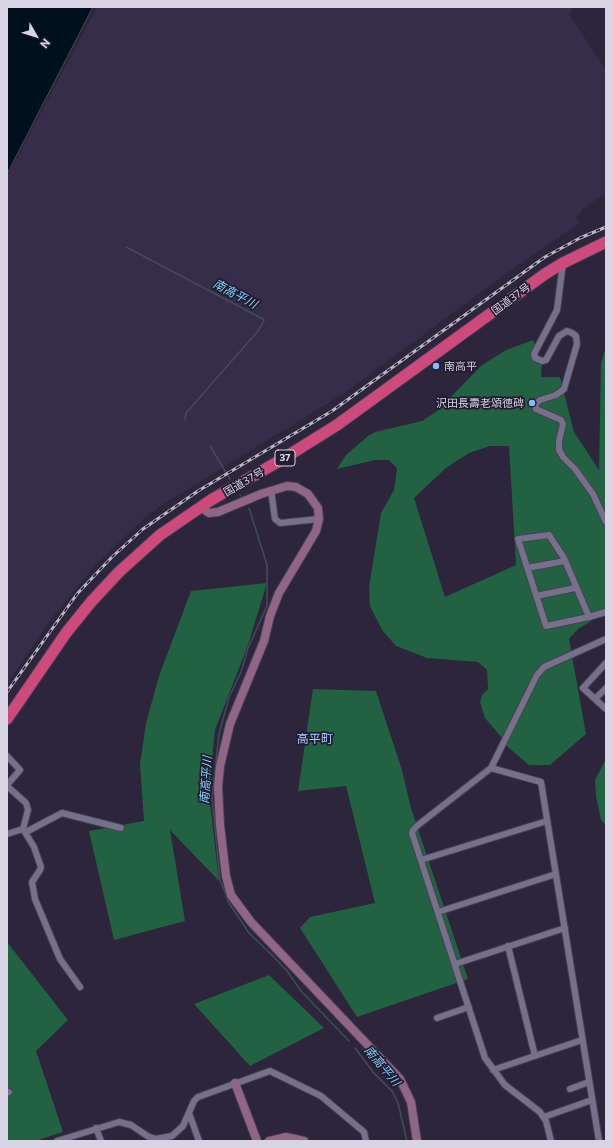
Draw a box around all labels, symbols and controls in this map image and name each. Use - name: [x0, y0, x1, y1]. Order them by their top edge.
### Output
- north arrow: [16, 16, 56, 56]
- text: N: [38, 37, 53, 51]
- water label: 南高平川: [210, 276, 260, 312]
- street label: 国道37号: [489, 280, 533, 318]
- place label: 南高平: [444, 359, 477, 373]
- marker: 南高平: [431, 361, 441, 371]
- place label: 沢田長壽老頌徳碑: [436, 396, 524, 410]
- marker: 沢田長壽老頌徳碑: [527, 398, 537, 408]
- road number: 37: [275, 450, 295, 466]
- street label: 国道37号: [221, 465, 267, 499]
- district label: 高平町: [297, 732, 333, 746]
- water label: 南高平川: [197, 756, 215, 804]
- water label: 南高平川: [361, 1043, 403, 1089]

